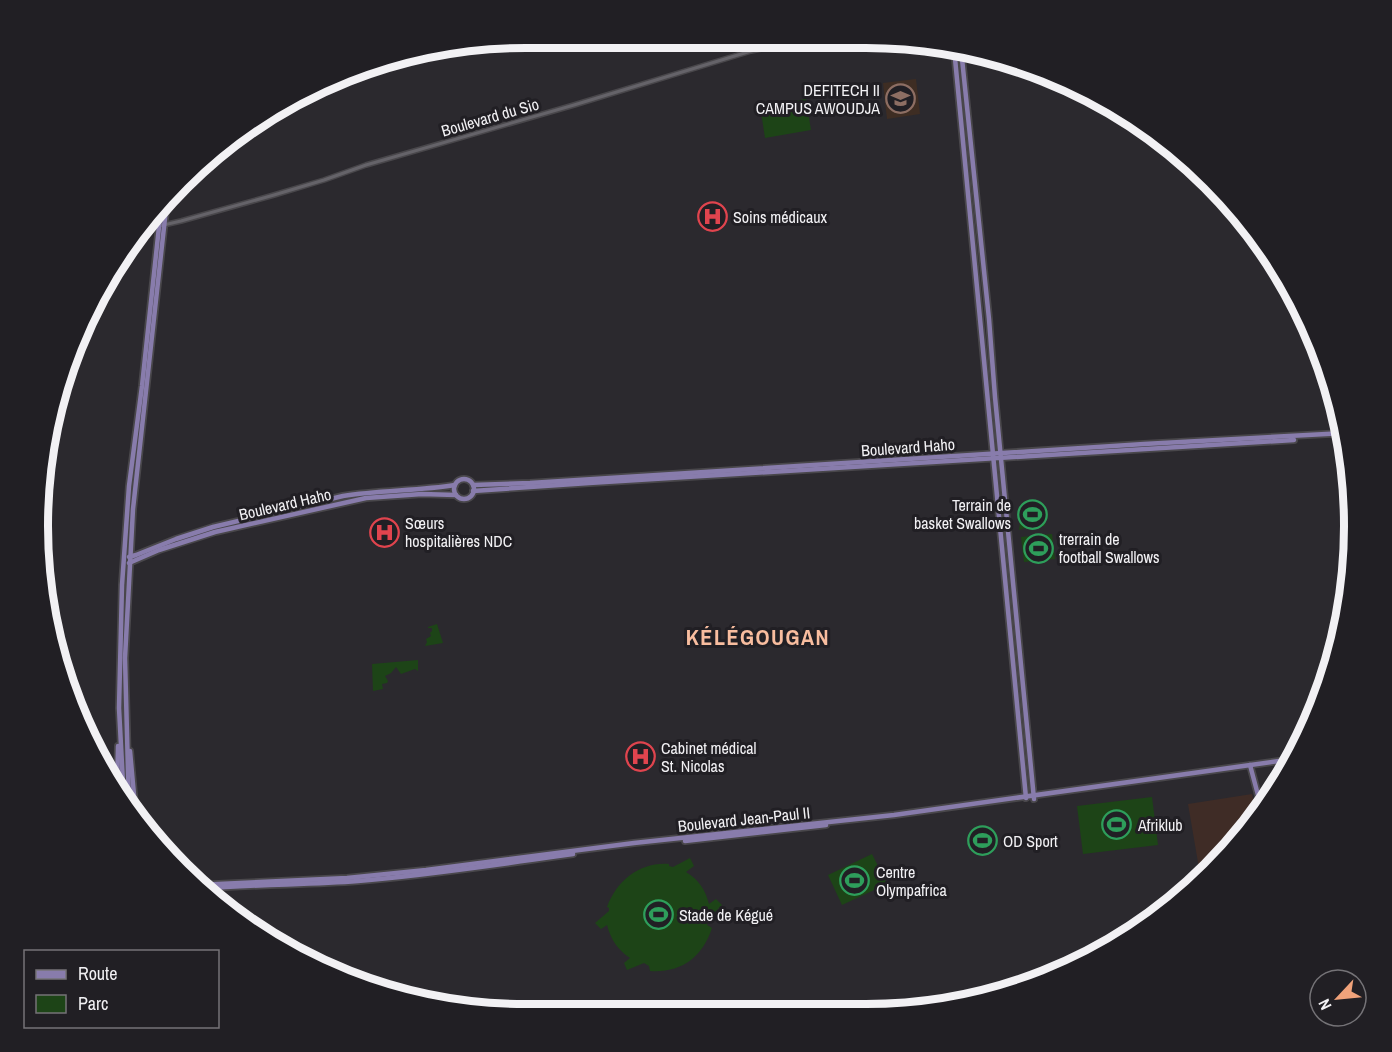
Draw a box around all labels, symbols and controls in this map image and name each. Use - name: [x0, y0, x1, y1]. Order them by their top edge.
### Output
- place label: DEFITECH II CAMPUS AWOUDJA: [756, 79, 880, 119]
- school or university icon: DEFITECH II CAMPUS AWOUDJA: [885, 83, 917, 115]
- street label: Boulevard du Sio: [439, 93, 541, 141]
- hospital icon: Soins médicaux: [696, 201, 728, 233]
- place label: Soins médicaux: [733, 206, 828, 228]
- street label: Boulevard Haho: [860, 433, 956, 461]
- street label: Boulevard Haho: [237, 483, 333, 525]
- place label: Terrain de basket Swallows: [914, 494, 1011, 534]
- sports icon: Terrain de basket Swallows: [1016, 498, 1048, 530]
- place label: Sœurs hospitalières NDC: [405, 512, 512, 552]
- hospital icon: Sœurs hospitalières NDC: [368, 516, 400, 548]
- place label: trerrain de football Swallows: [1059, 528, 1160, 568]
- sports icon: trerrain de football Swallows: [1022, 532, 1054, 564]
- district label: KÉLÉGOUGAN: [686, 622, 830, 652]
- place label: Cabinet médical St. Nicolas: [661, 737, 757, 777]
- hospital icon: Cabinet médical St. Nicolas: [624, 741, 656, 773]
- street label: Boulevard Jean-Paul II: [677, 801, 811, 837]
- sports icon: Afriklub: [1101, 809, 1133, 841]
- place label: Afriklub: [1137, 814, 1182, 836]
- sports icon: OD Sport: [966, 825, 998, 857]
- place label: OD Sport: [1003, 830, 1058, 852]
- place label: Centre Olympafrica: [876, 861, 947, 901]
- sports icon: Centre Olympafrica: [839, 865, 871, 897]
- sports icon: Stade de Kégué: [642, 899, 674, 931]
- place label: Stade de Kégué: [679, 904, 773, 926]
- legend: [24, 950, 219, 1028]
- text: Route: [78, 961, 117, 986]
- north arrow: [1308, 968, 1368, 1028]
- text: Parc: [78, 991, 108, 1016]
- text: N: [1313, 995, 1336, 1014]

